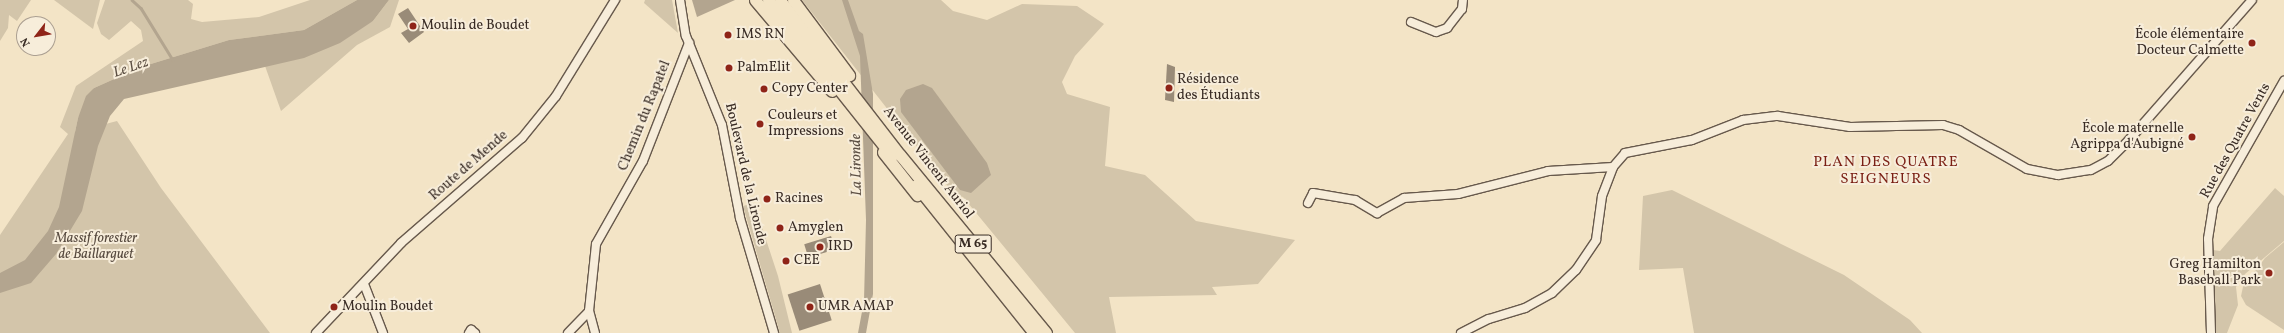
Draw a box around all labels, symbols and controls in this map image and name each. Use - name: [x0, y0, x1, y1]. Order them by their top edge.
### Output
- north arrow: [16, 16, 56, 56]
- place label: Moulin de Boudet: [421, 18, 529, 34]
- marker: Moulin de Boudet: [408, 21, 418, 31]
- place label: IMS RN: [736, 27, 784, 43]
- place label: École élémentaire Docteur Calmette: [2135, 27, 2244, 60]
- marker: IMS RN: [723, 30, 733, 40]
- text: N: [18, 35, 35, 49]
- marker: École élémentaire Docteur Calmette: [2247, 38, 2257, 48]
- water label: Le Lez: [111, 54, 151, 82]
- street label: Chemin du Rapatel: [615, 58, 675, 174]
- place label: PalmElit: [737, 60, 790, 76]
- marker: PalmElit: [724, 63, 734, 73]
- place label: Résidence des Étudiants: [1177, 72, 1260, 104]
- street label: Rue des Quatre Vents: [2197, 80, 2275, 202]
- place label: Copy Center: [772, 81, 848, 97]
- marker: Résidence des Étudiants: [1164, 83, 1174, 93]
- marker: Copy Center: [759, 84, 769, 94]
- street label: Boulevard de la Lironde: [720, 101, 770, 247]
- street label: Avenue Vincent Auriol: [879, 103, 977, 223]
- place label: Couleurs et Impressions: [768, 108, 844, 140]
- marker: Couleurs et Impressions: [755, 119, 765, 129]
- place label: École maternelle Agrippa d'Aubigné: [2070, 121, 2184, 154]
- street label: Route de Mende: [426, 127, 512, 205]
- marker: École maternelle Agrippa d'Aubigné: [2187, 132, 2197, 142]
- water label: La Lironde: [847, 134, 867, 196]
- district label: PLAN DES QUATRE SEIGNEURS: [1813, 153, 1959, 188]
- place label: Racines: [775, 191, 823, 207]
- marker: Racines: [762, 194, 772, 204]
- place label: Amyglen: [788, 220, 844, 236]
- marker: Amyglen: [775, 223, 785, 233]
- park label: Massif forestier de Baillarguet: [55, 231, 137, 264]
- road number: M 65: [954, 233, 992, 255]
- place label: IRD: [828, 239, 853, 255]
- marker: IRD: [815, 242, 825, 252]
- place label: CEE: [794, 253, 820, 269]
- marker: CEE: [781, 256, 791, 266]
- place label: Greg Hamilton Baseball Park: [2169, 257, 2261, 290]
- marker: Greg Hamilton Baseball Park: [2264, 268, 2274, 278]
- place label: Moulin Boudet: [342, 299, 433, 315]
- place label: UMR AMAP: [818, 299, 894, 315]
- marker: Moulin Boudet: [329, 302, 339, 312]
- marker: UMR AMAP: [805, 302, 815, 312]

